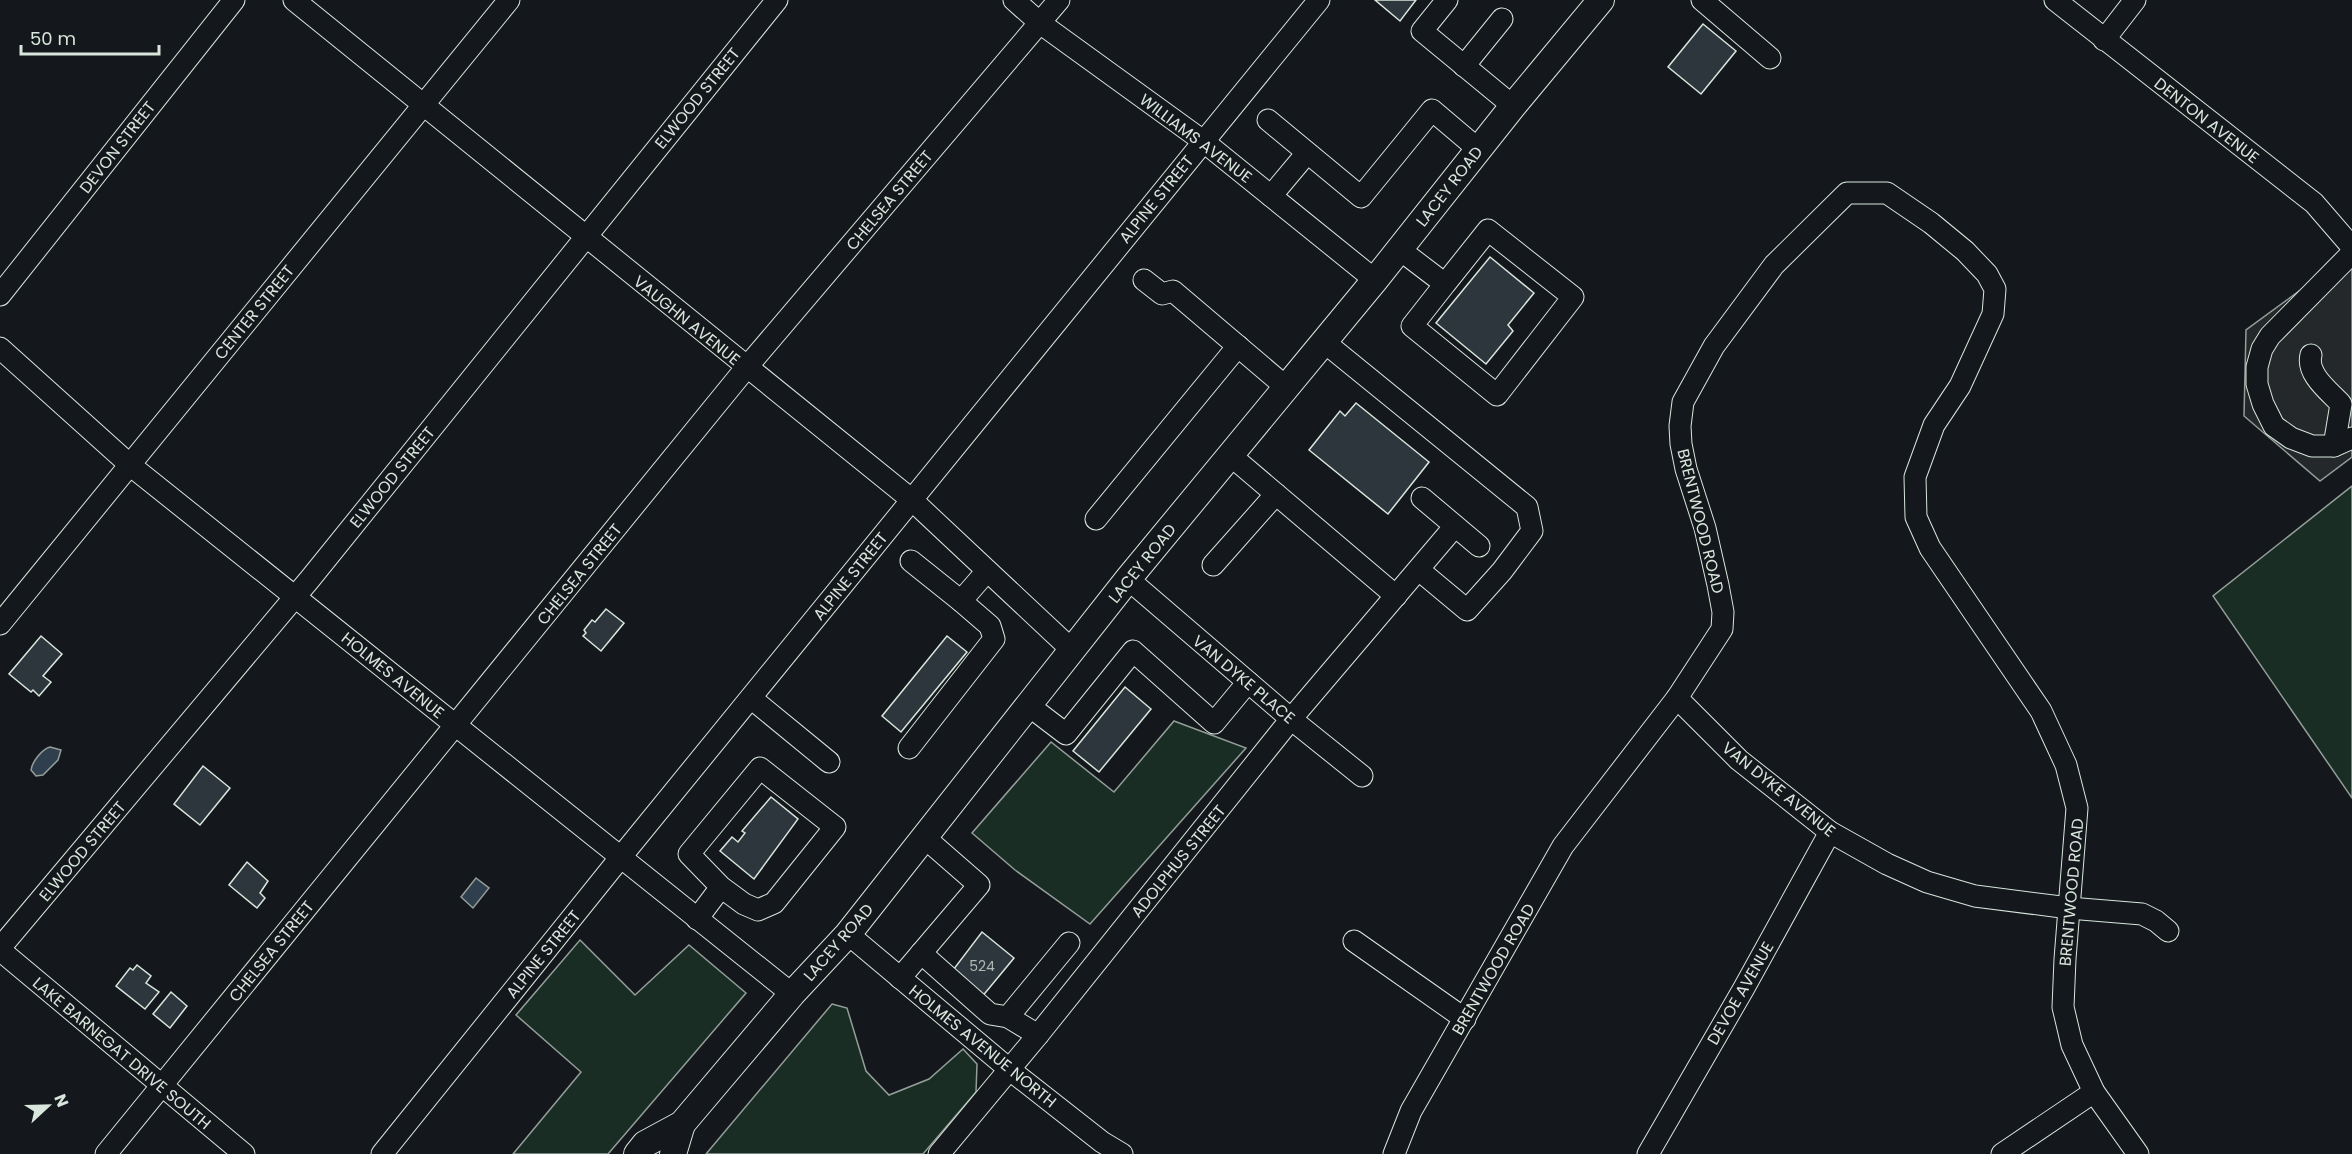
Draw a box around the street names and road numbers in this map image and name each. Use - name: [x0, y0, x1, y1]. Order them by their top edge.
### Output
- street label: ELWOOD STREET: [649, 43, 746, 154]
- street label: DENTON AVENUE: [2149, 72, 2264, 169]
- street label: WILLIAMS AVENUE: [1135, 88, 1257, 188]
- street label: DEVON STREET: [74, 96, 161, 198]
- street label: LACEY ROAD: [1411, 141, 1488, 231]
- street label: CHELSEA STREET: [841, 145, 938, 255]
- street label: ALPINE STREET: [1114, 150, 1199, 248]
- street label: CENTER STREET: [209, 260, 300, 364]
- street label: VAUGHN AVENUE: [628, 270, 745, 371]
- street label: ELWOOD STREET: [344, 422, 441, 533]
- street label: BRENTWOOD ROAD: [1671, 446, 1730, 596]
- street label: CHELSEA STREET: [531, 519, 628, 630]
- street label: LACEY ROAD: [1103, 519, 1182, 608]
- street label: ALPINE STREET: [808, 527, 893, 625]
- street label: HOLMES AVENUE: [336, 627, 449, 724]
- street label: VAN DYKE PLACE: [1187, 630, 1300, 729]
- street label: VAN DYKE AVENUE: [1717, 736, 1840, 842]
- street label: ELWOOD STREET: [34, 796, 131, 906]
- street label: ADOLPHUS STREET: [1126, 800, 1231, 923]
- street label: BRENTWOOD ROAD: [2054, 817, 2089, 967]
- street label: CHELSEA STREET: [223, 896, 320, 1007]
- street label: LACEY ROAD: [798, 898, 879, 986]
- street label: BRENTWOOD ROAD: [1446, 899, 1540, 1039]
- street label: ALPINE STREET: [501, 905, 586, 1003]
- street label: DEVOE AVENUE: [1702, 938, 1779, 1049]
- street label: LAKE BARNEGAT DRIVE SOUTH: [29, 973, 215, 1133]
- street label: HOLMES AVENUE NORTH: [904, 980, 1061, 1113]

